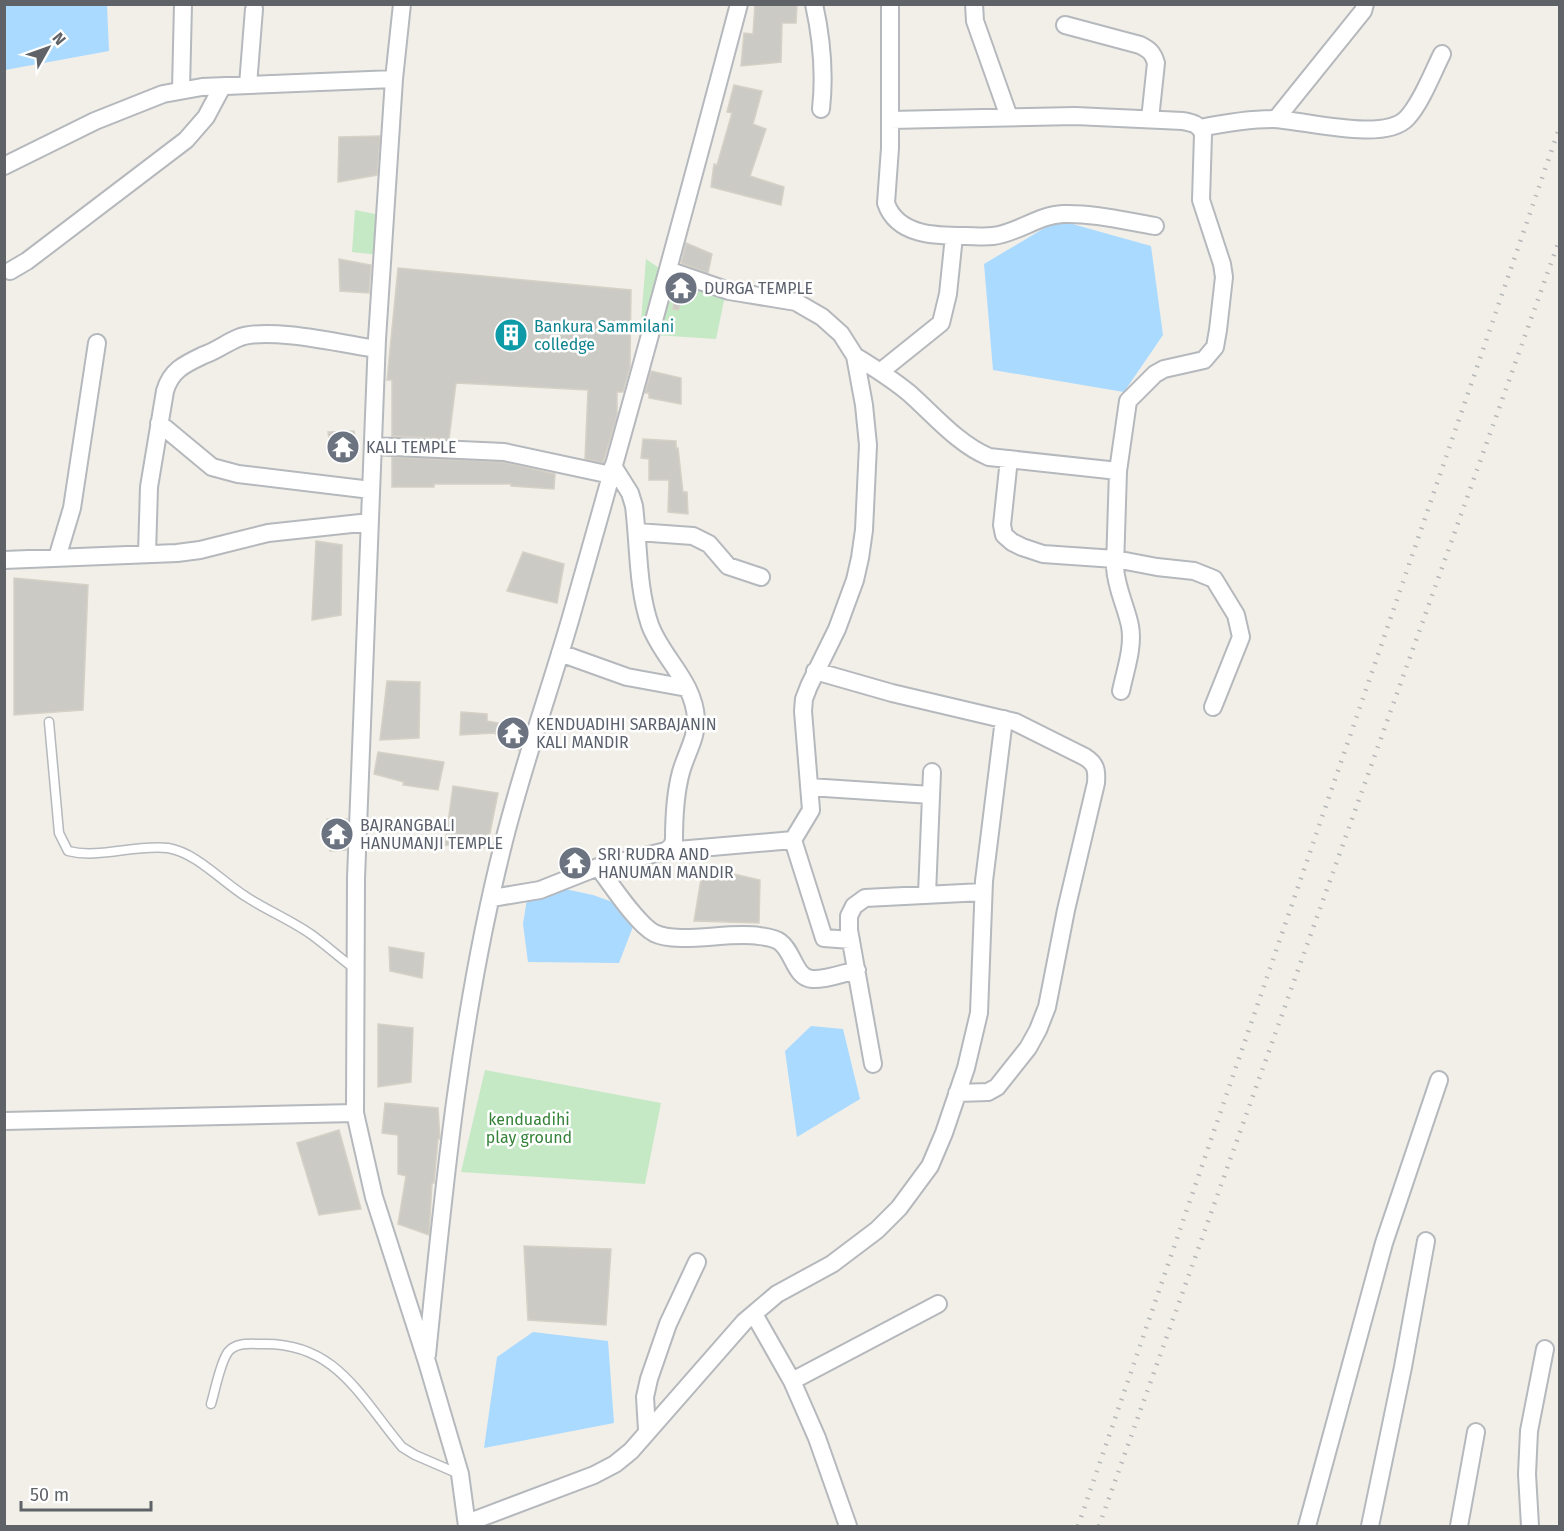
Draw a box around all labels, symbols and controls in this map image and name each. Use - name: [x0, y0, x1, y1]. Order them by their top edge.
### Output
- north arrow: [18, 18, 78, 78]
- text: N: [48, 29, 70, 49]
- temple icon: DURGA TEMPLE: [663, 270, 699, 306]
- place label: DURGA TEMPLE: [704, 279, 813, 298]
- building icon: Bankura Sammilani colledge: [493, 317, 529, 353]
- place label: Bankura Sammilani colledge: [534, 317, 674, 354]
- temple icon: KALI TEMPLE: [325, 429, 361, 465]
- place label: KALI TEMPLE: [366, 438, 457, 457]
- temple icon: KENDUADIHI SARBAJANIN KALI MANDIR: [495, 715, 531, 751]
- place label: KENDUADIHI SARBAJANIN KALI MANDIR: [536, 715, 717, 752]
- temple icon: BAJRANGBALI HANUMANJI TEMPLE: [319, 816, 355, 852]
- place label: BAJRANGBALI HANUMANJI TEMPLE: [360, 816, 503, 853]
- temple icon: SRI RUDRA AND HANUMAN MANDIR: [557, 845, 593, 881]
- place label: SRI RUDRA AND HANUMAN MANDIR: [598, 845, 734, 882]
- park label: kenduadihi play ground: [486, 1110, 572, 1147]
- scale bar: [21, 1474, 152, 1512]
- text: 50 m: [30, 1484, 69, 1506]

